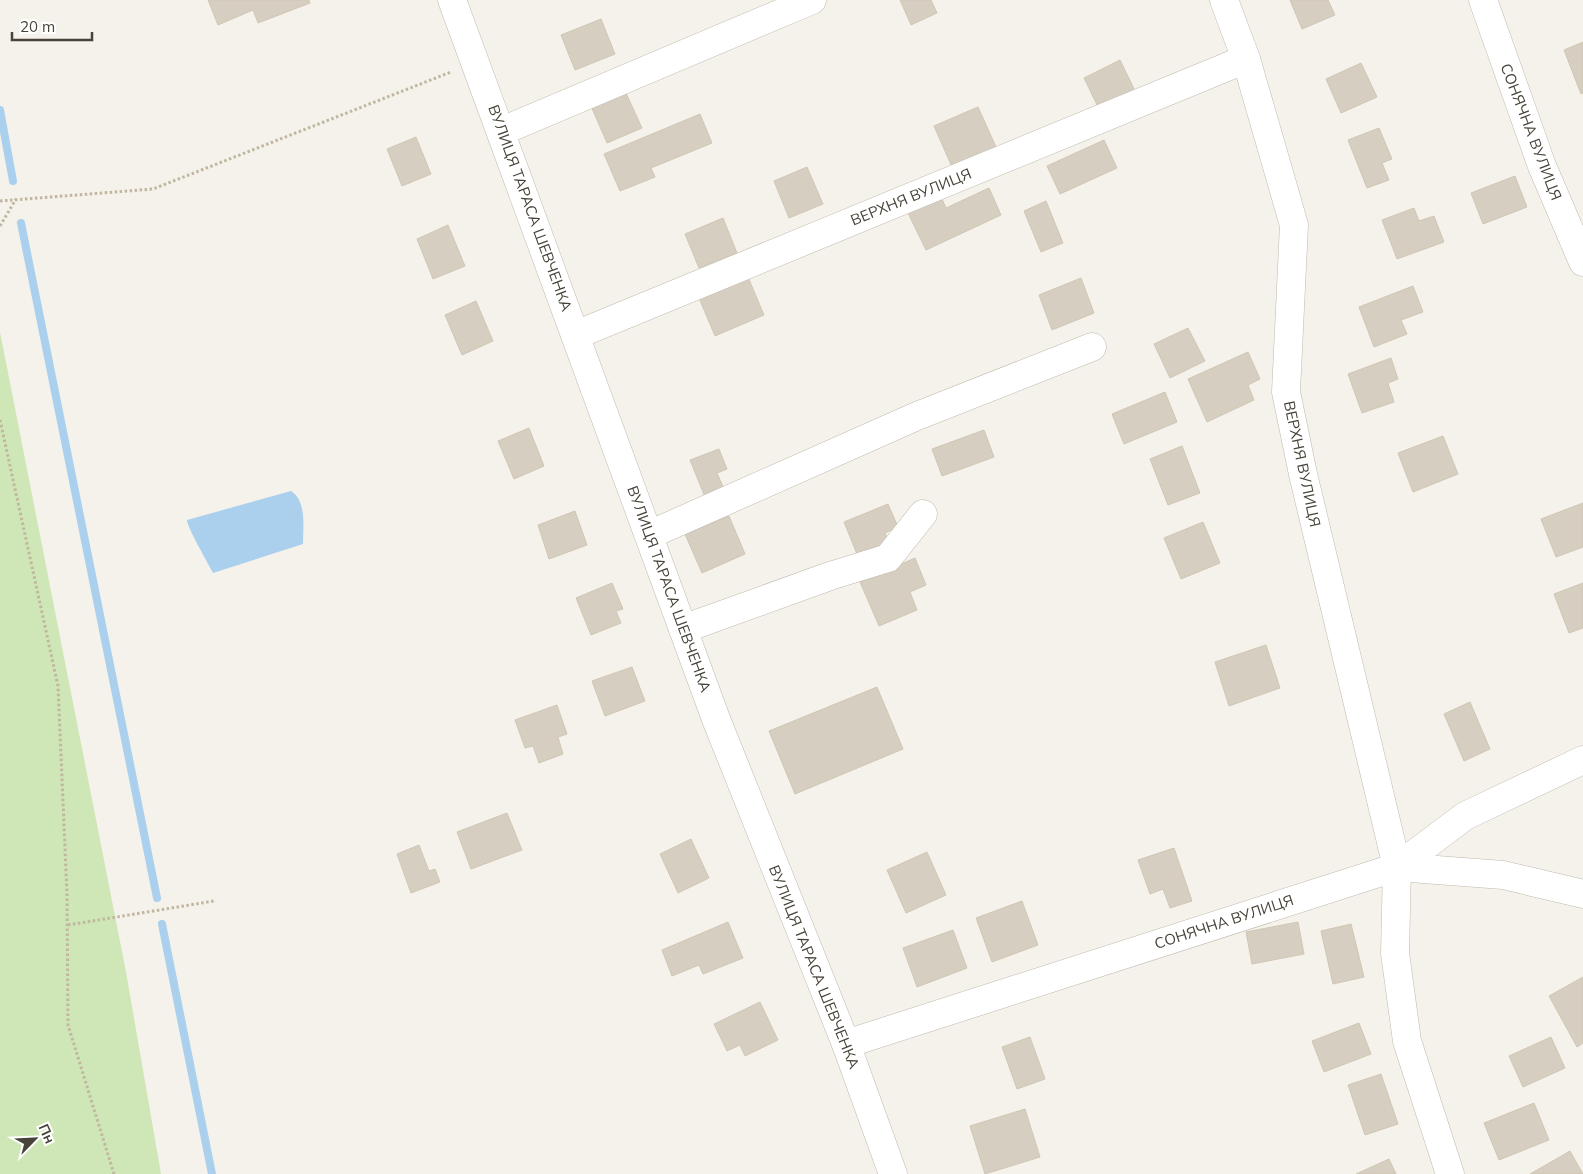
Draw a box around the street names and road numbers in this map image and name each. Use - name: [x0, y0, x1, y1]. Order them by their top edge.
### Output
- street label: СОНЯЧНА ВУЛИЦЯ: [1497, 61, 1566, 203]
- street label: ВУЛИЦЯ ТАРАСА ШЕВЧЕНКА: [484, 102, 577, 314]
- street label: ВЕРХНЯ ВУЛИЦЯ: [848, 164, 974, 229]
- street label: ВЕРХНЯ ВУЛИЦЯ: [1280, 399, 1325, 529]
- street label: ВУЛИЦЯ ТАРАСА ШЕВЧЕНКА: [623, 483, 716, 695]
- street label: ВУЛИЦЯ ТАРАСА ШЕВЧЕНКА: [765, 862, 864, 1072]
- street label: СОНЯЧНА ВУЛИЦЯ: [1152, 890, 1296, 953]

